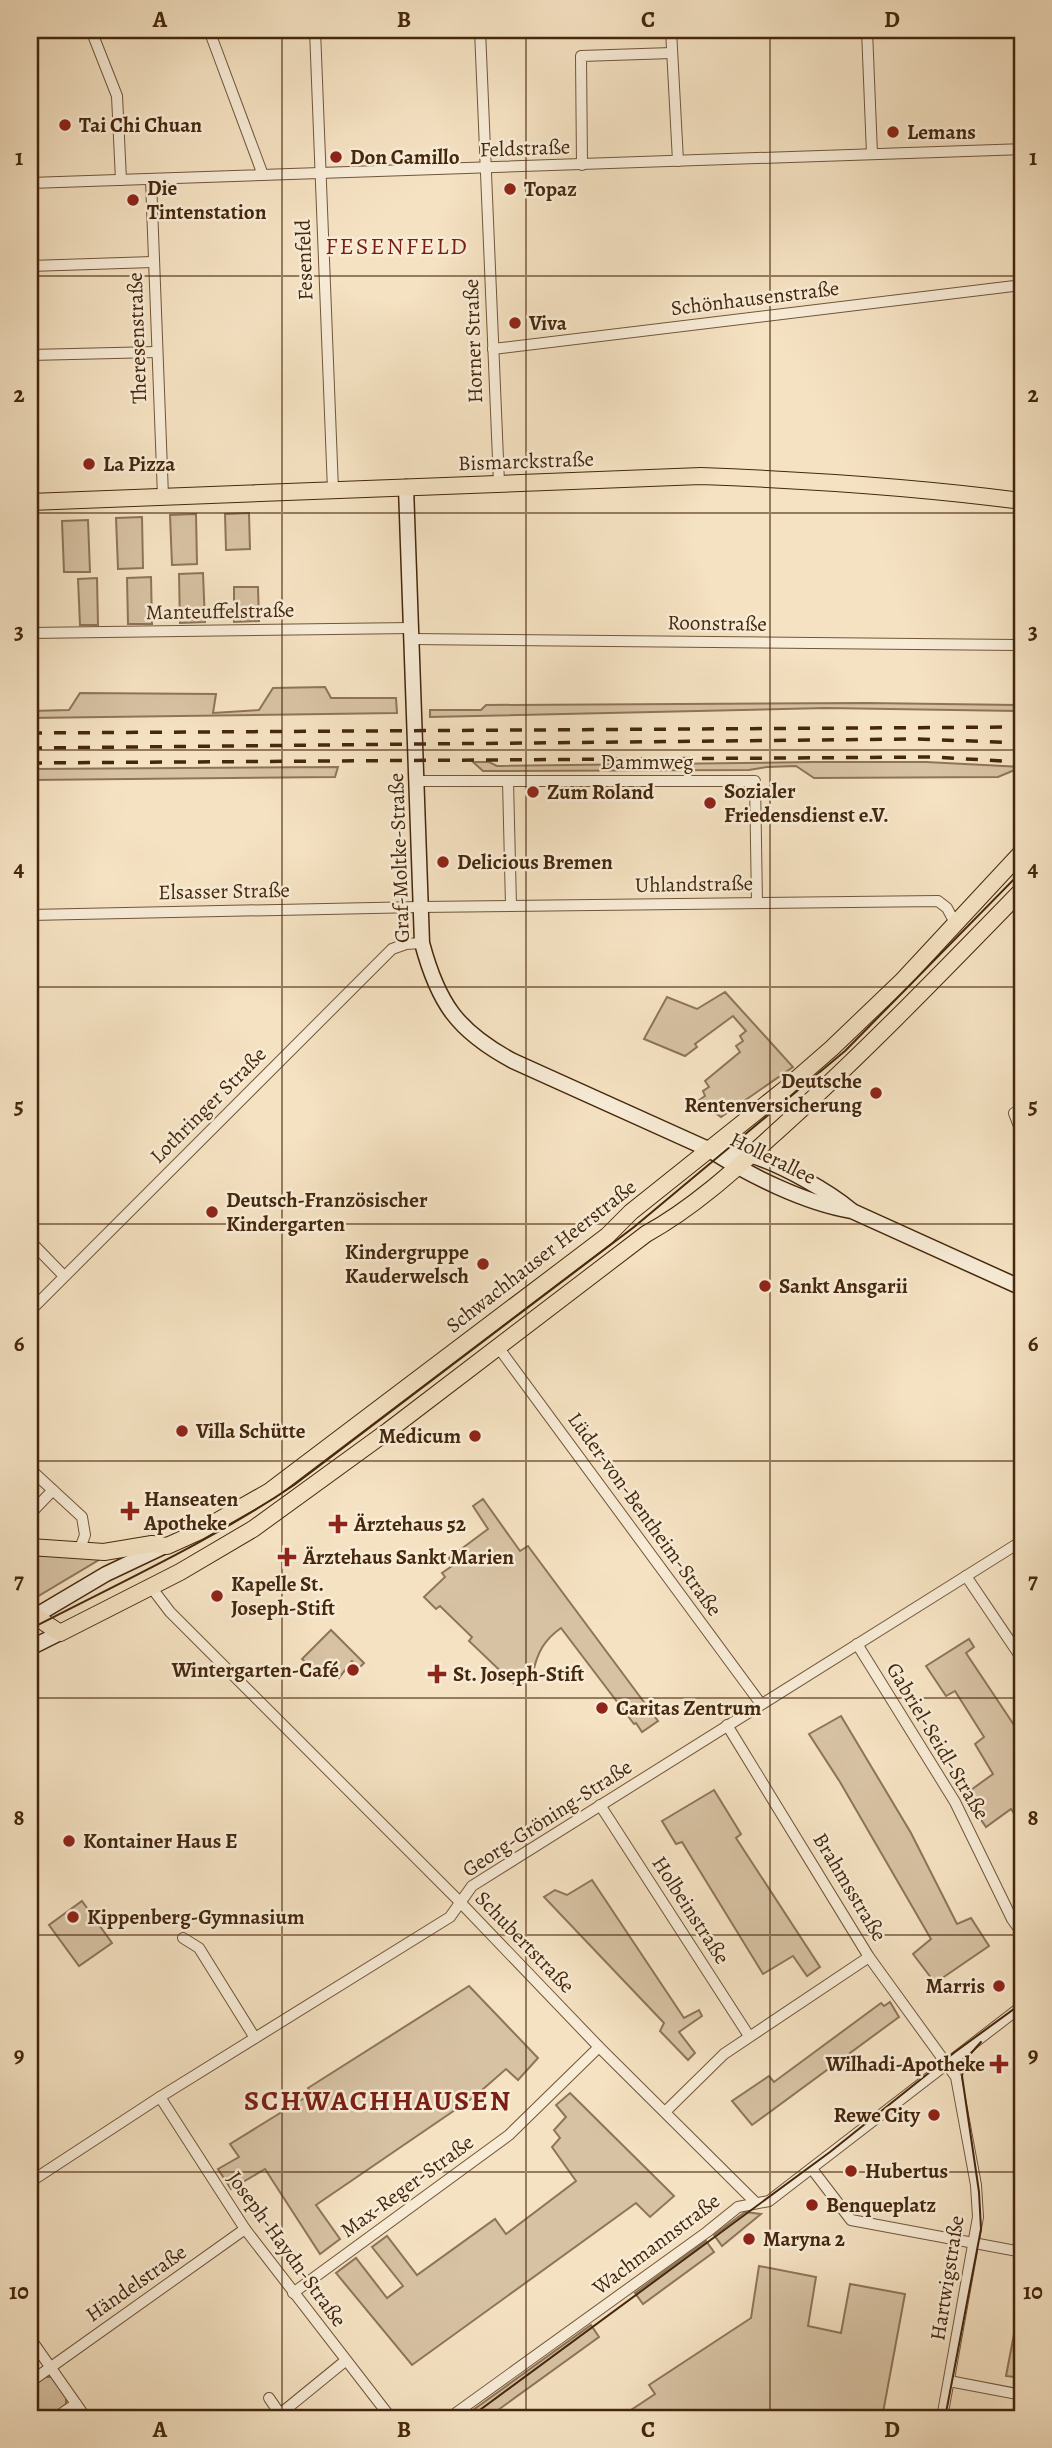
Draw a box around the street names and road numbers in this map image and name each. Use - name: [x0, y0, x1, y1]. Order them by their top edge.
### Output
- street label: Feldstraße: [479, 132, 571, 164]
- street label: Fesenfeld: [289, 218, 319, 301]
- street label: Theresenstraße: [121, 272, 153, 404]
- street label: Schönhausenstraße: [669, 274, 841, 322]
- street label: Horner Straße: [457, 278, 489, 404]
- street label: Bismarckstraße: [458, 445, 594, 477]
- street label: Manteuffelstraße: [145, 596, 295, 626]
- street label: Roonstraße: [667, 608, 767, 638]
- street label: Dammweg: [600, 748, 694, 776]
- street label: Graf-Moltke-Straße: [382, 772, 416, 944]
- street label: Uhlandstraße: [635, 869, 753, 899]
- street label: Elsasser Straße: [158, 876, 290, 906]
- street label: Lothringer Straße: [144, 1041, 272, 1169]
- street label: Hollerallee: [725, 1125, 821, 1191]
- street label: Schwachhauser Heerstraße: [440, 1173, 642, 1339]
- street label: Lüder-von-Bentheim-Straße: [561, 1406, 729, 1622]
- street label: Gabriel-Seidl-Straße: [880, 1657, 996, 1825]
- street label: Georg-Gröning-Straße: [457, 1753, 637, 1883]
- street label: Brahmsstraße: [807, 1828, 893, 1946]
- street label: Holbeinstraße: [646, 1851, 736, 1969]
- street label: Schubertstraße: [469, 1885, 581, 1999]
- street label: Max-Reger-Straße: [335, 2128, 479, 2244]
- street label: Joseph-Haydn-Straße: [221, 2165, 353, 2333]
- street label: Wachmannstraße: [586, 2187, 725, 2302]
- street label: Hartwigstraße: [923, 2213, 971, 2343]
- street label: Händelstraße: [80, 2238, 192, 2328]

